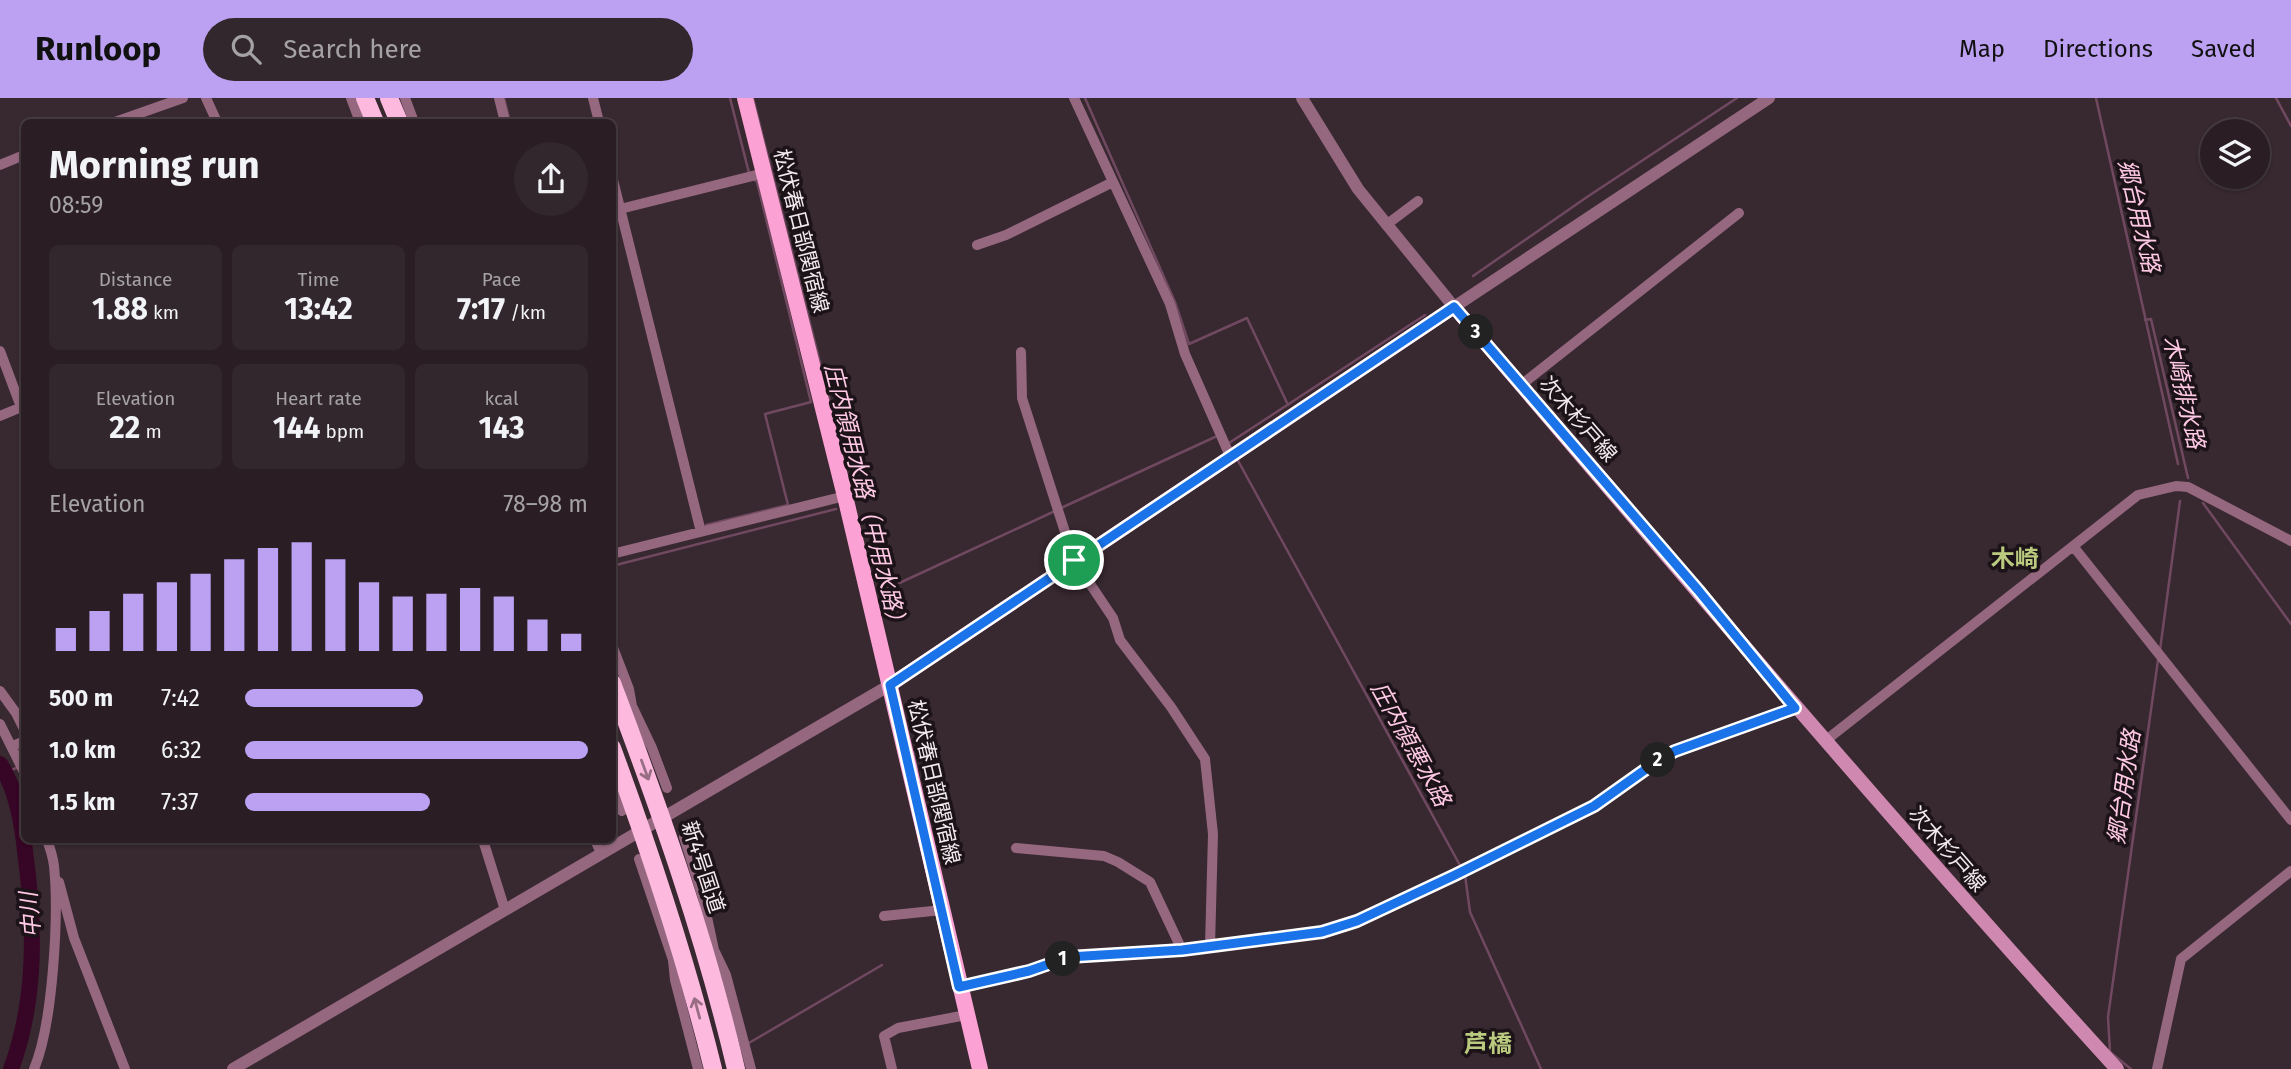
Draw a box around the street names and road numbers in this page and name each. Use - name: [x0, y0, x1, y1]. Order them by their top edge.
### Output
- street label: 松伏春日部関宿線: [768, 146, 834, 316]
- street label: 次木杉戸線: [1534, 371, 1622, 467]
- street label: 松伏春日部関宿線: [902, 697, 966, 867]
- street label: 次木杉戸線: [1903, 801, 1991, 897]
- street label: 新4号国道: [676, 818, 730, 916]

